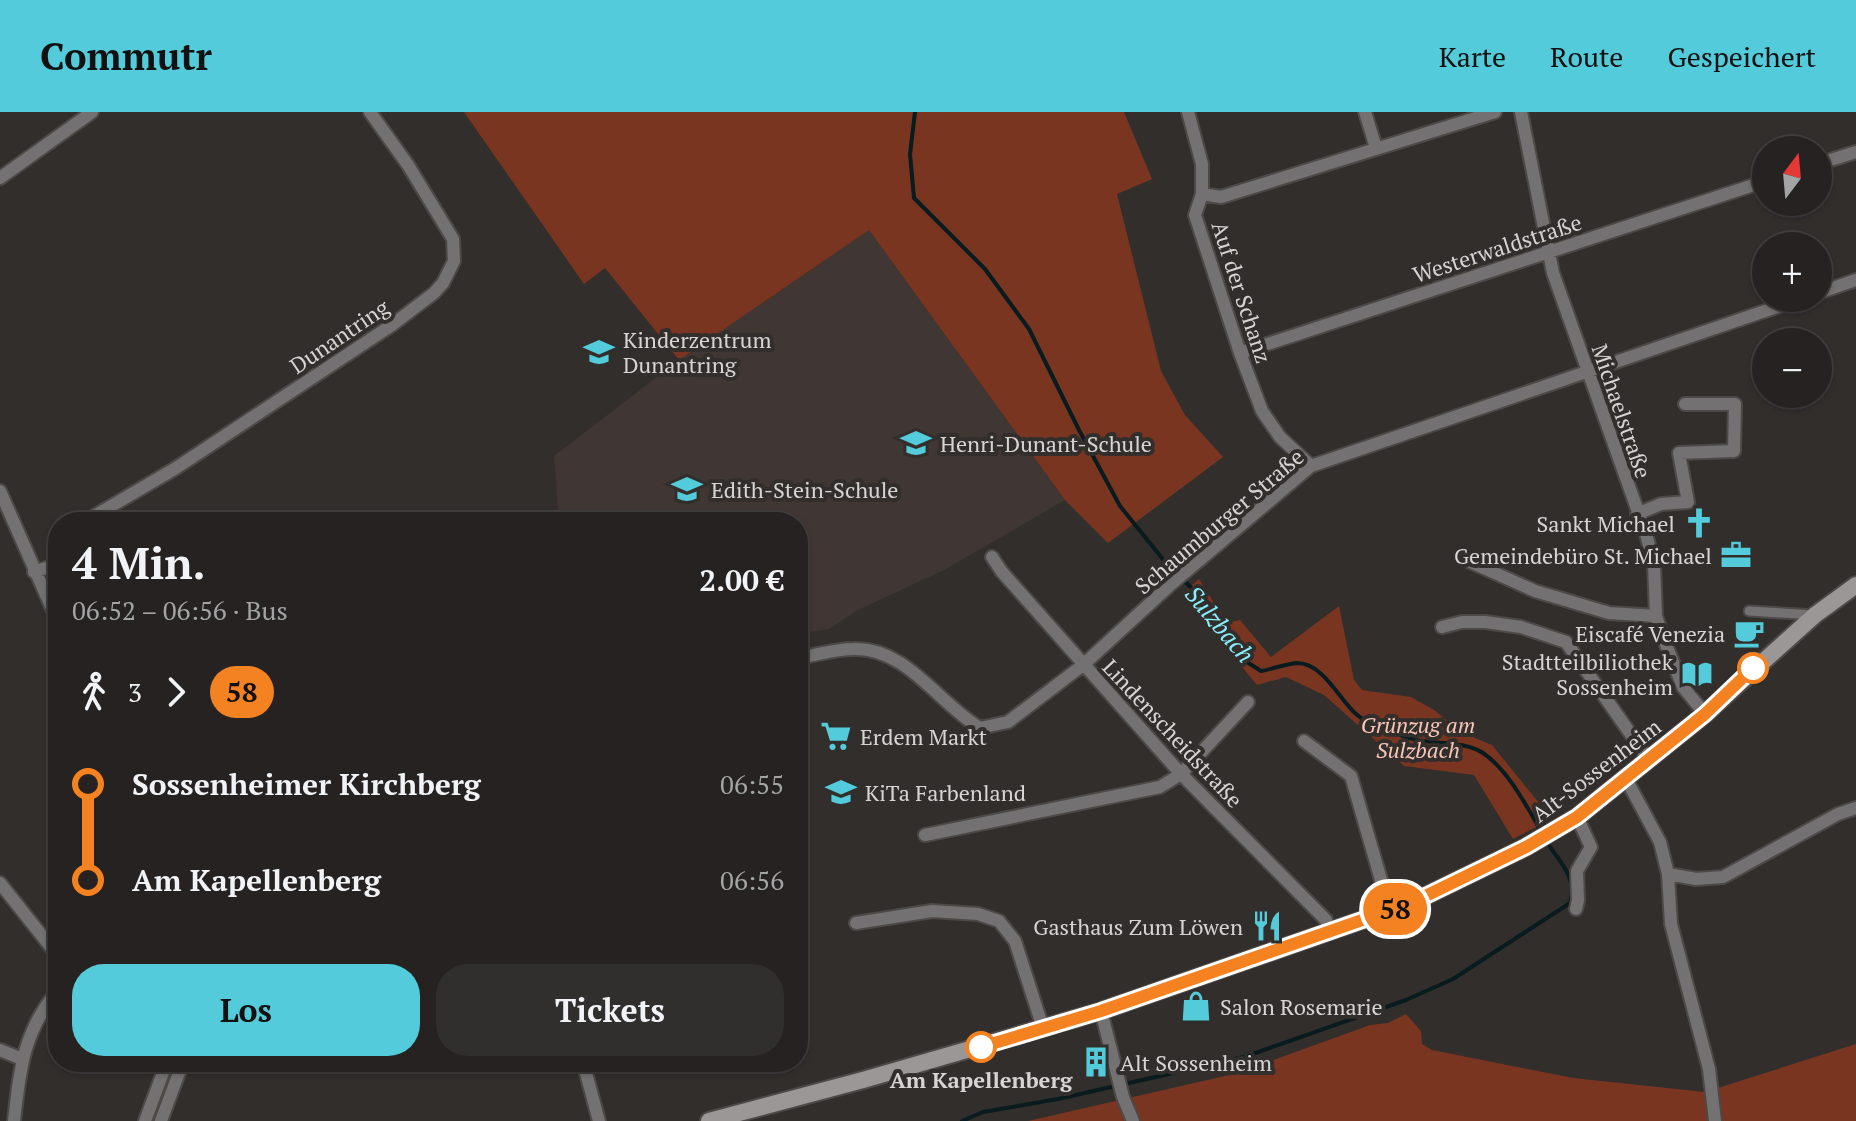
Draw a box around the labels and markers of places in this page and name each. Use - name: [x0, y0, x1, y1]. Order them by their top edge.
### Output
- place label: Kinderzentrum Dunantring: [623, 325, 771, 379]
- school or university icon: Kinderzentrum Dunantring: [582, 335, 616, 369]
- school or university icon: Henri-Dunant-Schule: [899, 426, 933, 460]
- place label: Henri-Dunant-Schule: [940, 429, 1152, 458]
- school or university icon: Edith-Stein-Schule: [670, 472, 704, 506]
- place label: Edith-Stein-Schule: [711, 475, 898, 504]
- church icon: Sankt Michael: [1682, 506, 1716, 540]
- place label: Sankt Michael: [1537, 509, 1675, 538]
- office icon: Gemeindebüro St. Michael: [1719, 538, 1753, 572]
- place label: Gemeindebüro St. Michael: [1454, 541, 1712, 570]
- cafe icon: Eiscafé Venezia: [1732, 616, 1766, 650]
- place label: Eiscafé Venezia: [1575, 619, 1725, 648]
- place label: Stadtteilbiliothek Sossenheim: [1502, 647, 1674, 701]
- unlabelled marker: [1738, 653, 1768, 683]
- library icon: Stadtteilbiliothek Sossenheim: [1680, 657, 1714, 691]
- supermarket icon: Erdem Markt: [819, 719, 853, 753]
- place label: Erdem Markt: [860, 722, 987, 751]
- school or university icon: KiTa Farbenland: [824, 775, 858, 809]
- place label: KiTa Farbenland: [865, 778, 1026, 807]
- restaurant icon: Gasthaus Zum Löwen: [1250, 909, 1284, 943]
- place label: Gasthaus Zum Löwen: [1033, 912, 1243, 941]
- shop icon: Salon Rosemarie: [1179, 989, 1213, 1023]
- place label: Salon Rosemarie: [1220, 992, 1383, 1021]
- marker: Am Kapellenberg: [966, 1032, 996, 1062]
- building icon: Alt Sossenheim: [1079, 1045, 1113, 1079]
- place label: Alt Sossenheim: [1120, 1048, 1272, 1077]
- place label: Am Kapellenberg: [890, 1065, 1073, 1094]

